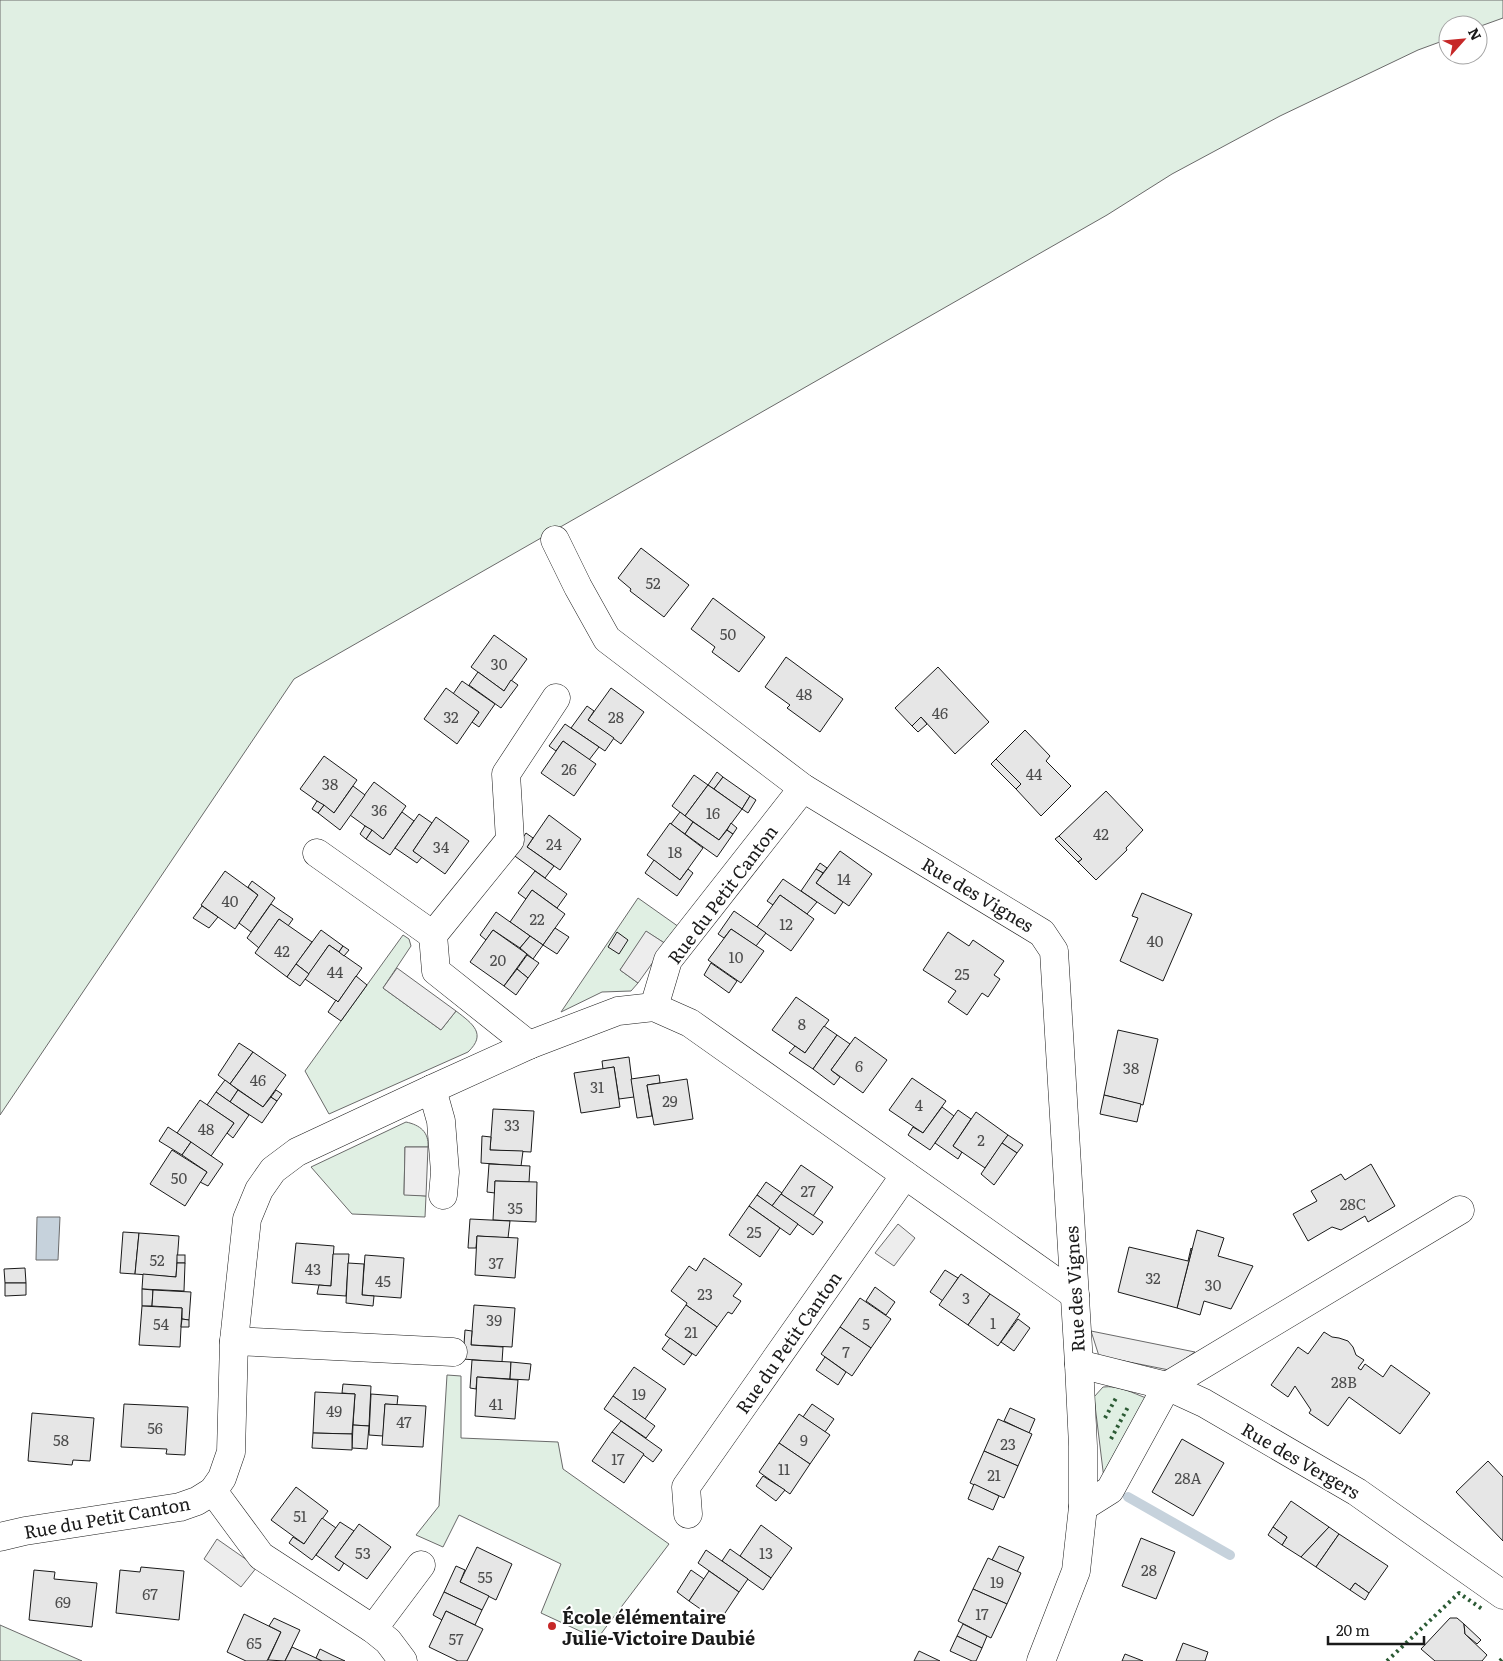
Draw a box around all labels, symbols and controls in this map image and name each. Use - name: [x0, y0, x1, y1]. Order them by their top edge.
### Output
- north arrow: [1438, 15, 1488, 65]
- text: N: [1464, 24, 1487, 44]
- house number: 52: [645, 571, 661, 594]
- house number: 50: [720, 622, 736, 645]
- house number: 30: [491, 652, 508, 675]
- house number: 48: [796, 682, 812, 705]
- house number: 46: [932, 701, 948, 724]
- house number: 32: [443, 705, 459, 728]
- house number: 28: [608, 705, 624, 728]
- house number: 26: [561, 757, 577, 780]
- house number: 44: [1026, 762, 1042, 785]
- house number: 38: [322, 772, 338, 795]
- house number: 36: [371, 798, 387, 821]
- house number: 16: [706, 801, 720, 824]
- street label: Rue du Petit Canton: [660, 818, 784, 969]
- house number: 42: [1093, 822, 1109, 845]
- house number: 24: [546, 832, 562, 855]
- house number: 34: [433, 835, 449, 858]
- house number: 18: [668, 840, 682, 863]
- street label: Rue des Vignes: [917, 850, 1039, 938]
- house number: 14: [837, 867, 851, 890]
- house number: 40: [222, 889, 239, 912]
- house number: 22: [529, 907, 545, 930]
- house number: 12: [779, 912, 793, 935]
- house number: 40: [1147, 929, 1164, 952]
- house number: 42: [274, 939, 290, 962]
- house number: 10: [729, 945, 744, 968]
- house number: 20: [490, 948, 506, 971]
- house number: 44: [327, 960, 343, 983]
- house number: 25: [954, 962, 970, 985]
- house number: 8: [798, 1012, 806, 1035]
- house number: 6: [855, 1054, 863, 1077]
- house number: 38: [1123, 1056, 1139, 1079]
- house number: 46: [250, 1068, 266, 1091]
- house number: 31: [590, 1075, 604, 1098]
- house number: 29: [662, 1089, 678, 1112]
- house number: 4: [915, 1093, 923, 1116]
- house number: 33: [504, 1113, 520, 1136]
- house number: 48: [198, 1117, 214, 1140]
- house number: 2: [977, 1128, 985, 1151]
- house number: 50: [171, 1166, 187, 1189]
- house number: 27: [800, 1179, 816, 1202]
- house number: 28C: [1340, 1192, 1366, 1215]
- house number: 35: [507, 1196, 523, 1219]
- house number: 25: [746, 1220, 762, 1243]
- street label: Rue des Vignes: [1057, 1225, 1091, 1353]
- house number: 52: [149, 1248, 165, 1271]
- house number: 37: [488, 1251, 504, 1274]
- house number: 43: [305, 1257, 321, 1280]
- street label: Rue du Petit Canton: [729, 1265, 847, 1419]
- house number: 32: [1145, 1266, 1161, 1289]
- house number: 45: [375, 1269, 391, 1292]
- house number: 30: [1205, 1273, 1222, 1296]
- house number: 23: [697, 1282, 713, 1305]
- house number: 3: [962, 1286, 970, 1309]
- house number: 39: [486, 1308, 502, 1331]
- house number: 1: [990, 1311, 996, 1334]
- house number: 54: [153, 1312, 169, 1335]
- house number: 5: [862, 1312, 870, 1335]
- house number: 21: [684, 1320, 698, 1343]
- house number: 7: [842, 1340, 850, 1363]
- house number: 28B: [1331, 1370, 1357, 1393]
- house number: 19: [632, 1382, 646, 1405]
- house number: 41: [489, 1392, 503, 1415]
- house number: 49: [326, 1399, 342, 1422]
- house number: 47: [396, 1410, 412, 1433]
- street label: Rue des Vergers: [1237, 1415, 1365, 1505]
- house number: 56: [147, 1416, 163, 1439]
- house number: 58: [53, 1428, 69, 1451]
- house number: 9: [800, 1428, 808, 1451]
- house number: 23: [1000, 1432, 1016, 1455]
- house number: 17: [611, 1447, 625, 1470]
- house number: 11: [778, 1457, 790, 1480]
- house number: 21: [987, 1463, 1001, 1486]
- house number: 28A: [1175, 1466, 1201, 1489]
- street label: Rue du Petit Canton: [22, 1489, 192, 1545]
- house number: 51: [293, 1504, 307, 1527]
- house number: 53: [355, 1541, 371, 1564]
- house number: 13: [759, 1541, 773, 1564]
- house number: 28: [1141, 1558, 1157, 1581]
- house number: 55: [477, 1565, 493, 1588]
- house number: 19: [990, 1570, 1004, 1593]
- house number: 67: [142, 1582, 158, 1605]
- house number: 69: [55, 1590, 71, 1613]
- house number: 17: [975, 1602, 989, 1625]
- place label: École élémentaire Julie-Victoire Daubié: [562, 1603, 755, 1651]
- scale bar: [1328, 1614, 1424, 1646]
- text: 20 m: [1336, 1618, 1370, 1641]
- marker: École élémentaire Julie-Victoire Daubié: [546, 1620, 558, 1632]
- house number: 57: [448, 1627, 464, 1650]
- house number: 65: [246, 1631, 262, 1654]

